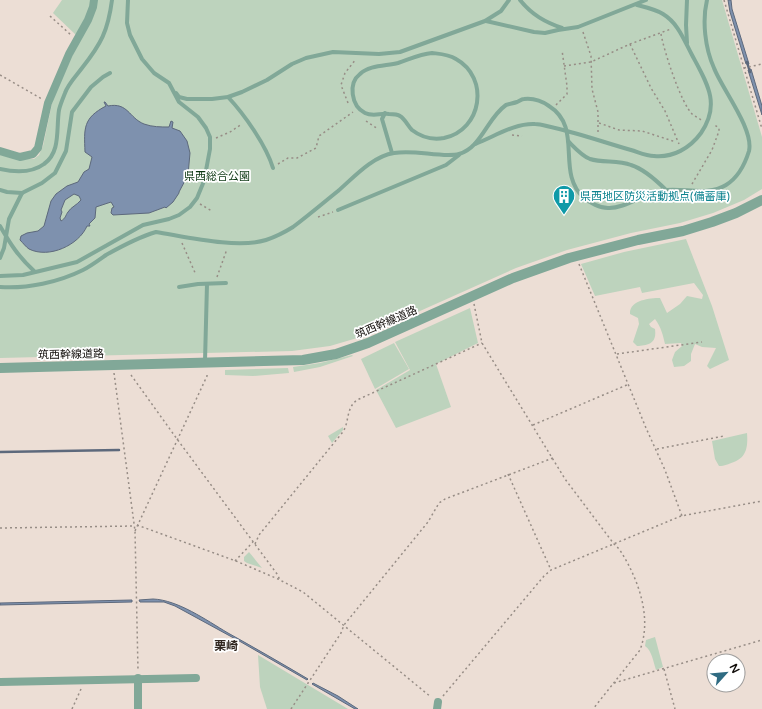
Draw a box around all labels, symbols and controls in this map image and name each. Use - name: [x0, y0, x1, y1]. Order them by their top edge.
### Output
- park label: 県西総合公園: [184, 170, 250, 183]
- building icon: 県西地区防災活動拠点(備蓄庫): [551, 183, 577, 216]
- place label: 県西地区防災活動拠点(備蓄庫): [580, 190, 730, 203]
- street label: 筑西幹線道路: [353, 304, 419, 341]
- street label: 筑西幹線道路: [38, 347, 104, 362]
- district label: 栗崎: [214, 639, 238, 653]
- north arrow: [706, 653, 746, 693]
- text: N: [727, 662, 742, 676]

